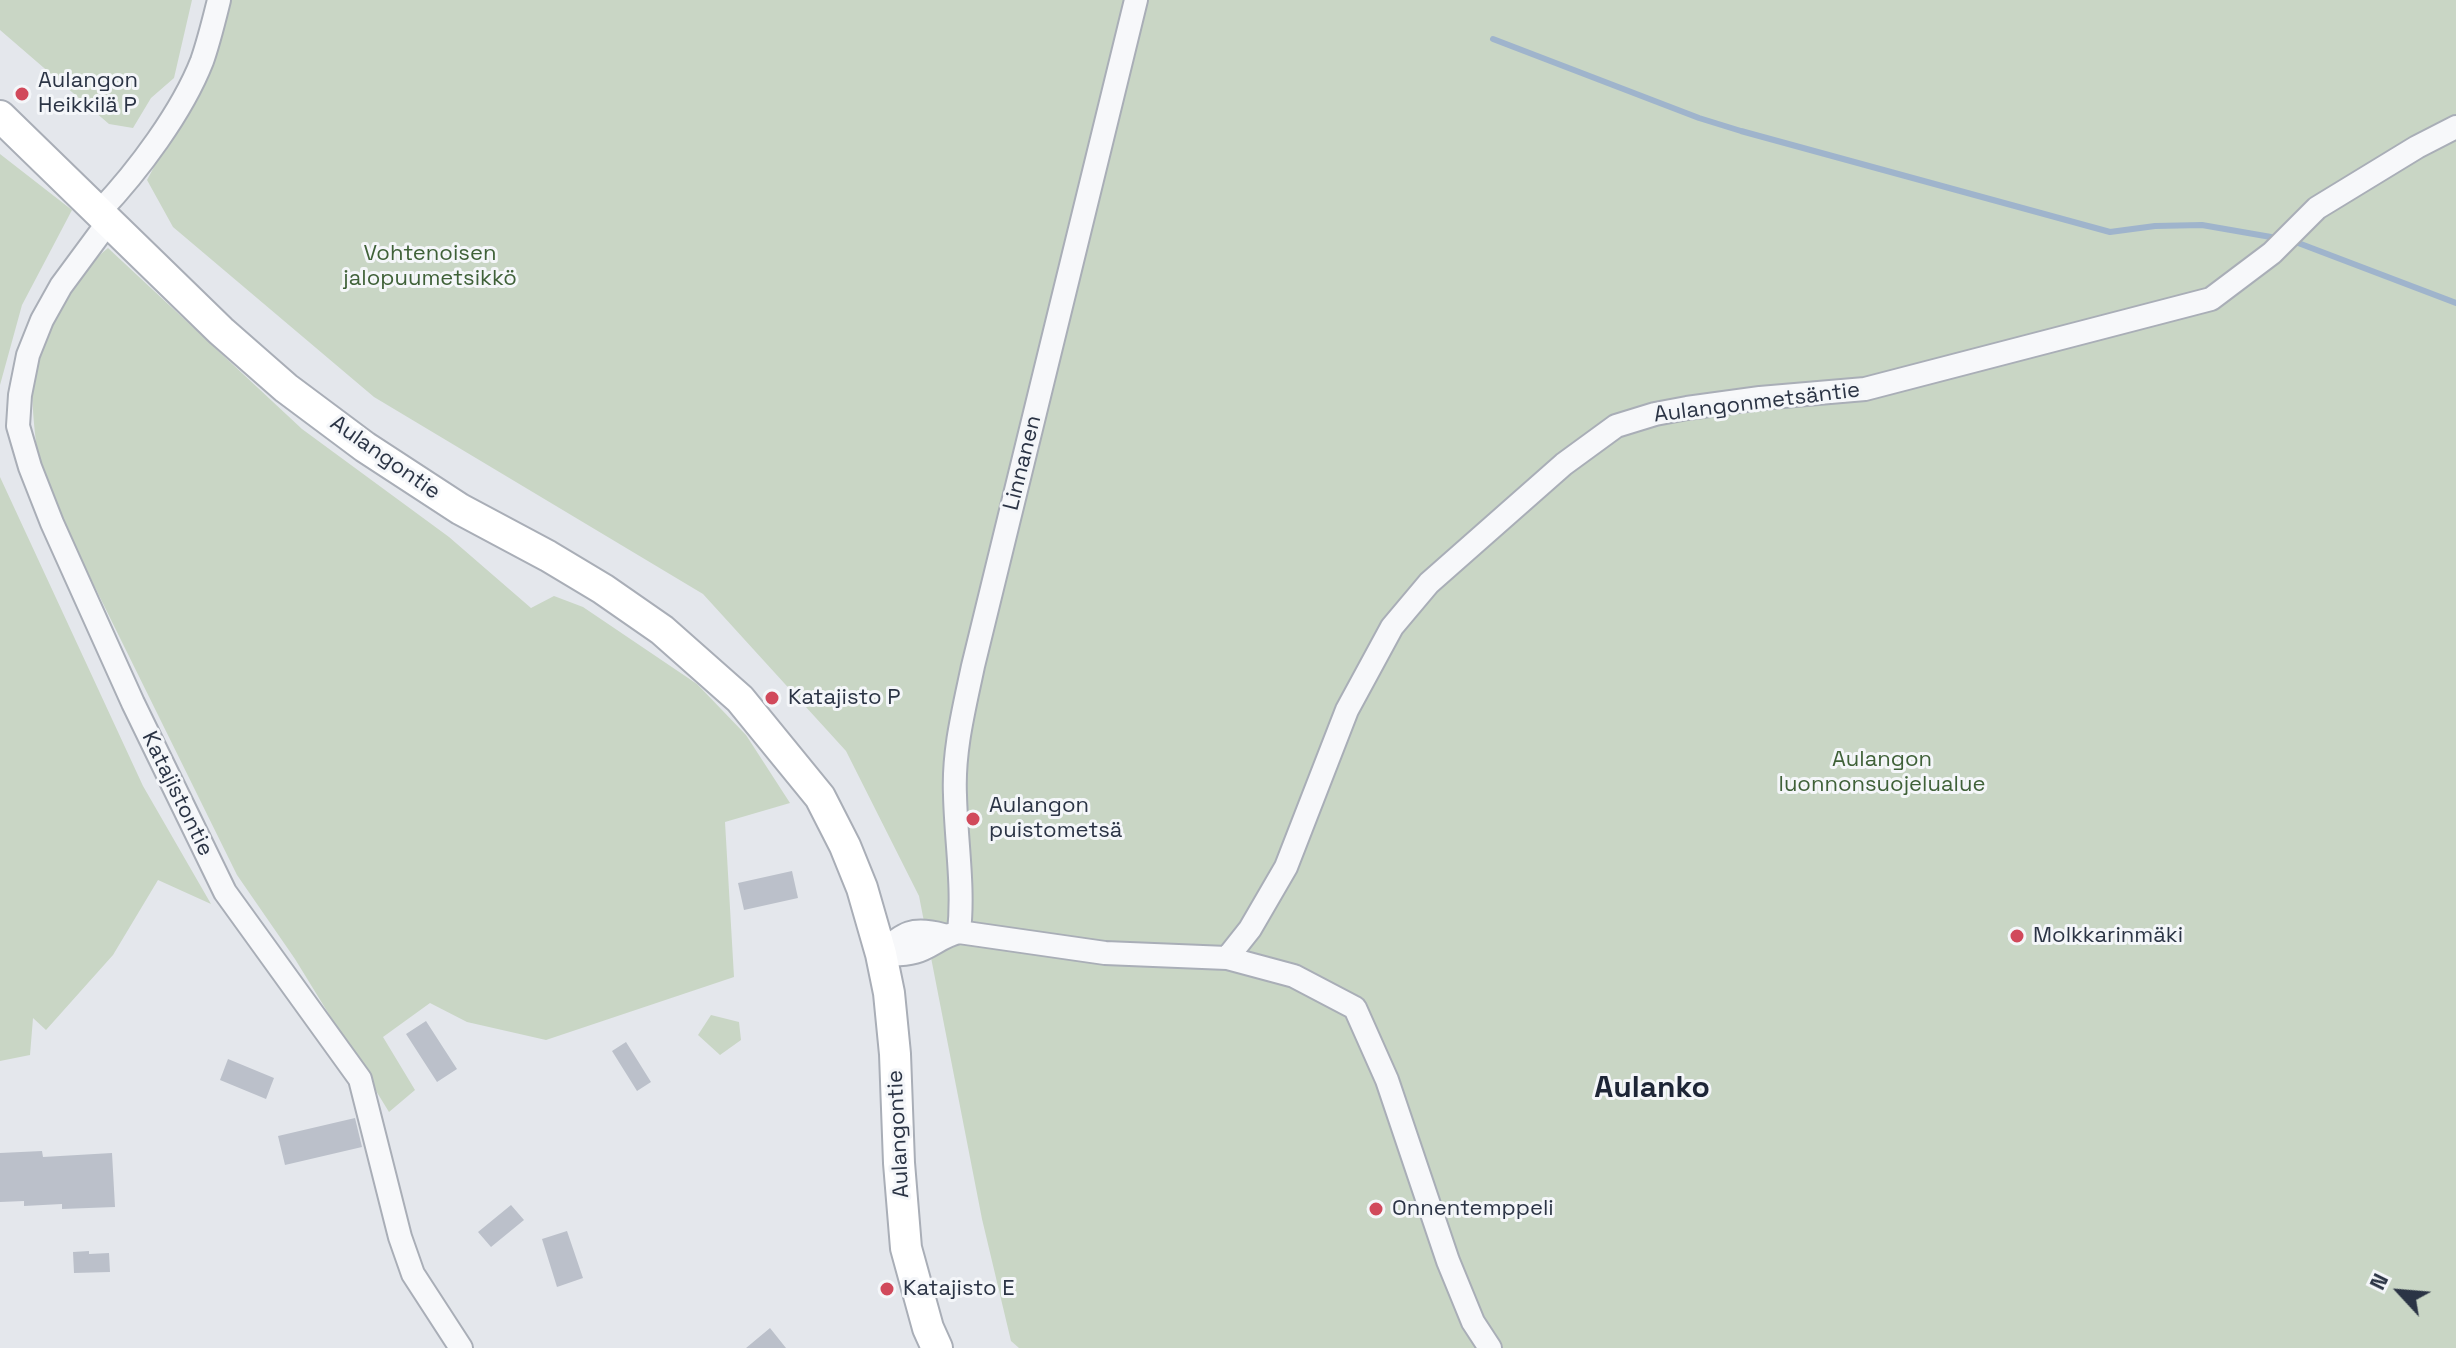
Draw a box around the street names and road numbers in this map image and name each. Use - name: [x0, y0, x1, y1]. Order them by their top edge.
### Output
- street label: Aulangonmetsäntie: [1652, 377, 1862, 429]
- street label: Aulangontie: [325, 410, 445, 506]
- street label: Linnanen: [998, 413, 1048, 513]
- street label: Katajistontie: [135, 727, 219, 861]
- street label: Aulangontie: [882, 1069, 916, 1199]

